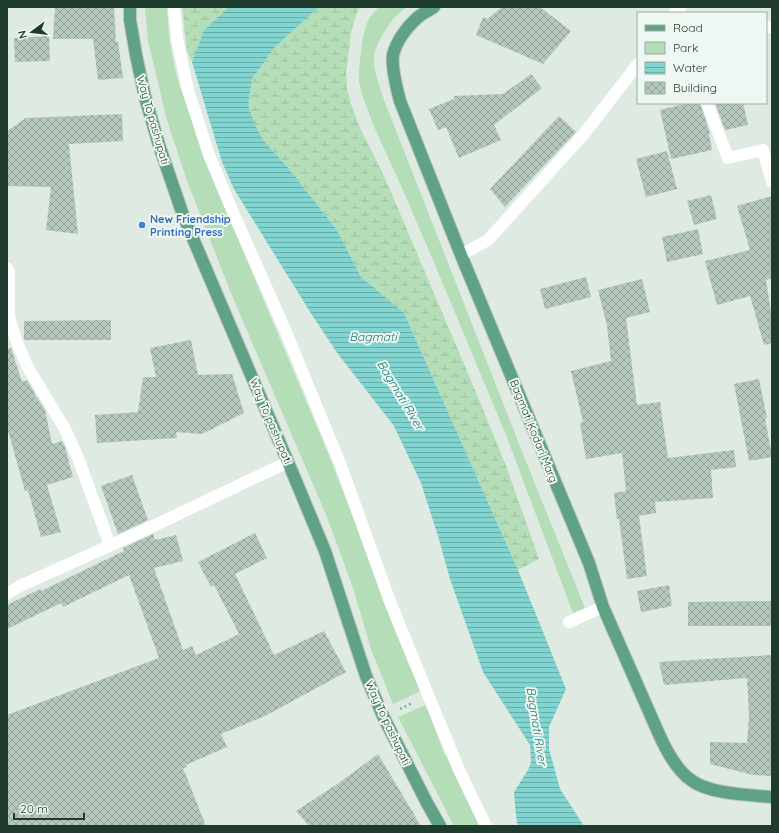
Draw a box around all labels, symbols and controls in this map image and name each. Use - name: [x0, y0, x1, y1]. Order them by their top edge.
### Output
- north arrow: [12, 12, 52, 52]
- legend: [637, 12, 767, 104]
- text: Road: [673, 20, 703, 35]
- text: N: [15, 29, 30, 40]
- text: Park: [673, 40, 698, 55]
- text: Water: [673, 60, 708, 75]
- street label: Way To pashupati: [134, 74, 172, 166]
- text: Building: [673, 80, 717, 95]
- place label: New Friendship Printing Press: [150, 212, 231, 239]
- marker: New Friendship Printing Press: [137, 220, 147, 230]
- water label: Bagmati: [349, 329, 398, 344]
- water label: Bagmati River: [374, 357, 428, 434]
- street label: Way To pashupati: [247, 376, 295, 466]
- street label: Bagmati Kodari Marg: [507, 377, 561, 485]
- street label: Way To pashupati: [362, 678, 414, 768]
- water label: Bagmati River: [523, 686, 551, 768]
- scale bar: [14, 795, 84, 821]
- text: 20 m: [20, 801, 48, 816]

